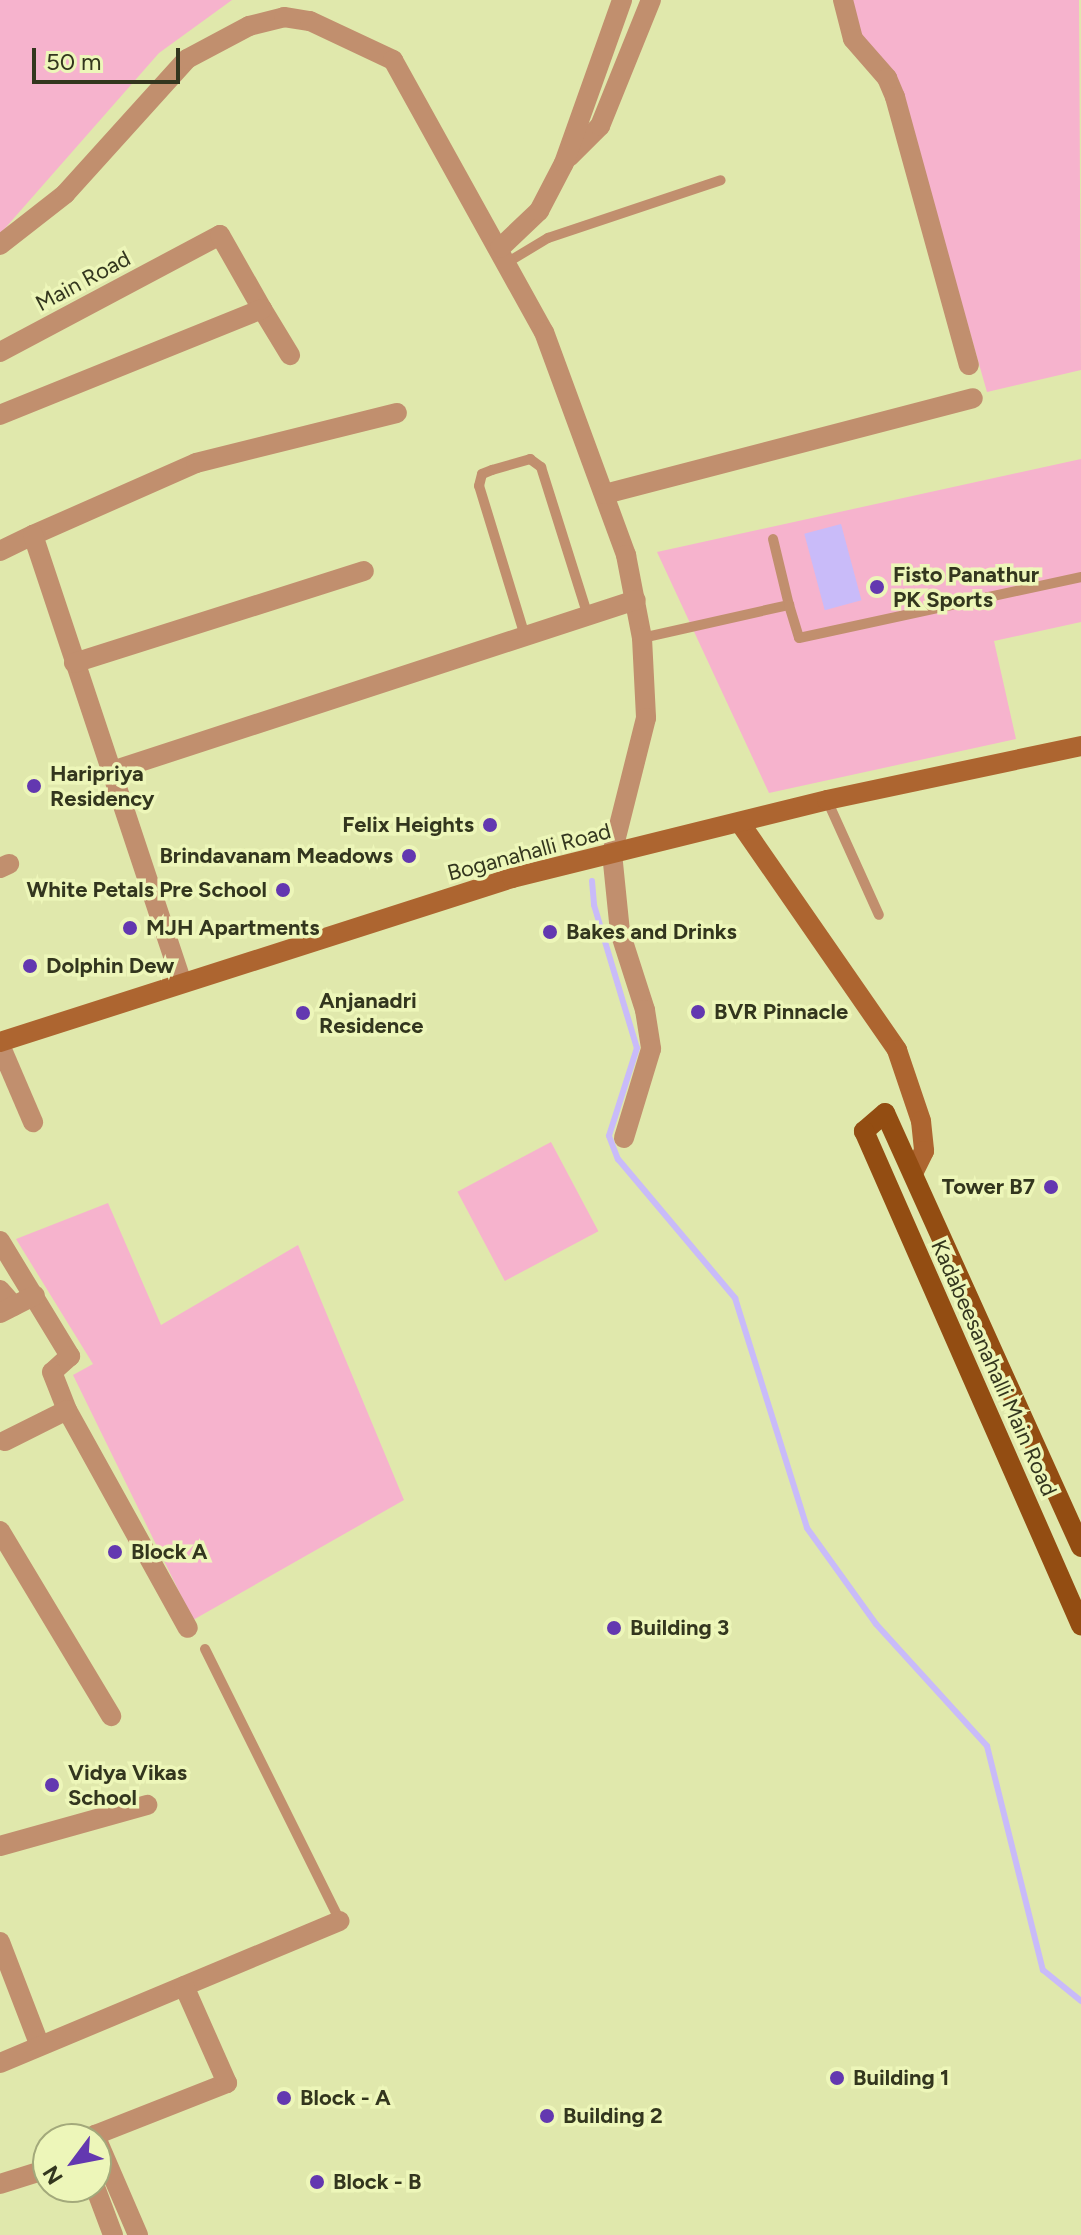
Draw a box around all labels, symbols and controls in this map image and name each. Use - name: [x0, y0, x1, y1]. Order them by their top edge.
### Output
- scale bar: [36, 32, 184, 82]
- text: 50 m: [46, 47, 102, 76]
- street label: Main Road: [31, 245, 135, 317]
- place label: Fisto Panathur PK Sports: [893, 561, 1039, 612]
- marker: Fisto Panathur PK Sports: [868, 578, 886, 596]
- place label: Haripriya Residency: [50, 760, 154, 812]
- marker: Haripriya Residency: [25, 777, 43, 795]
- place label: Felix Heights: [342, 812, 474, 838]
- marker: Felix Heights: [481, 816, 499, 834]
- street label: Boganahalli Road: [444, 817, 614, 887]
- place label: Brindavanam Meadows: [159, 843, 393, 869]
- marker: Brindavanam Meadows: [400, 847, 418, 865]
- place label: White Petals Pre School: [27, 877, 267, 903]
- marker: White Petals Pre School: [274, 881, 292, 899]
- place label: MJH Apartments: [146, 915, 320, 941]
- marker: MJH Apartments: [121, 919, 139, 937]
- place label: Bakes and Drinks: [566, 919, 737, 945]
- marker: Bakes and Drinks: [541, 923, 559, 941]
- place label: Dolphin Dew: [46, 953, 174, 979]
- marker: Dolphin Dew: [21, 957, 39, 975]
- place label: Anjanadri Residence: [319, 987, 423, 1038]
- place label: BVR Pinnacle: [714, 999, 848, 1025]
- marker: BVR Pinnacle: [689, 1003, 707, 1021]
- marker: Anjanadri Residence: [294, 1004, 312, 1022]
- place label: Tower B7: [942, 1174, 1035, 1200]
- marker: Tower B7: [1042, 1178, 1060, 1196]
- street label: Kadabeesanahalli Main Road: [926, 1236, 1062, 1500]
- place label: Block A: [131, 1539, 207, 1565]
- marker: Block A: [106, 1543, 124, 1561]
- place label: Building 3: [630, 1615, 729, 1641]
- marker: Building 3: [605, 1619, 623, 1637]
- place label: Vidya Vikas School: [68, 1759, 187, 1810]
- marker: Vidya Vikas School: [43, 1776, 61, 1794]
- place label: Building 1: [853, 2065, 949, 2091]
- marker: Building 1: [828, 2069, 846, 2087]
- place label: Block - A: [300, 2085, 391, 2111]
- marker: Block - A: [275, 2089, 293, 2107]
- place label: Building 2: [563, 2103, 663, 2129]
- marker: Building 2: [538, 2107, 556, 2125]
- north arrow: [32, 2123, 112, 2203]
- text: N: [37, 2161, 69, 2189]
- place label: Block - B: [333, 2169, 421, 2195]
- marker: Block - B: [308, 2173, 326, 2191]

